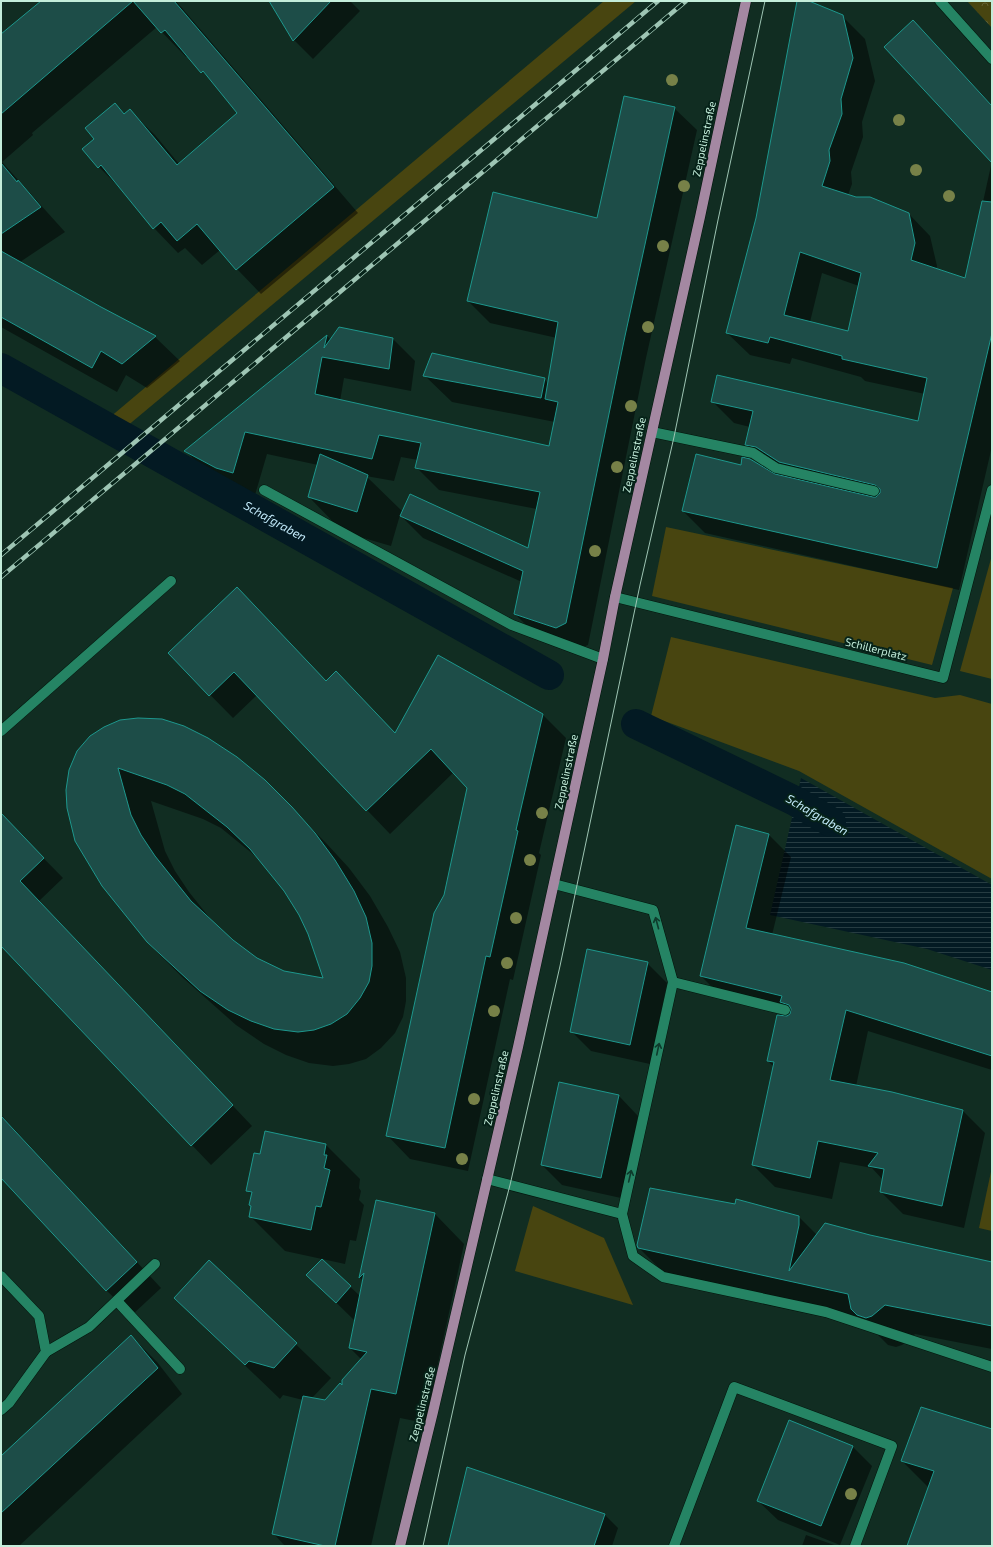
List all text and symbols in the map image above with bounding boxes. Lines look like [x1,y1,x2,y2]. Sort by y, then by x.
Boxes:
street label: Zeppelinstraße [689,100,718,178]
street label: Zeppelinstraße [619,416,648,494]
water label: Schafgraben [242,497,309,544]
street label: Schillerplatz [844,635,909,663]
street label: Zeppelinstraße [551,733,580,811]
water label: Schafgraben [784,791,851,838]
one-way arrow [653,917,660,930]
one-way arrow [655,1043,663,1056]
street label: Zeppelinstraße [481,1049,510,1127]
one-way arrow [627,1170,635,1183]
street label: Zeppelinstraße [406,1365,437,1443]

